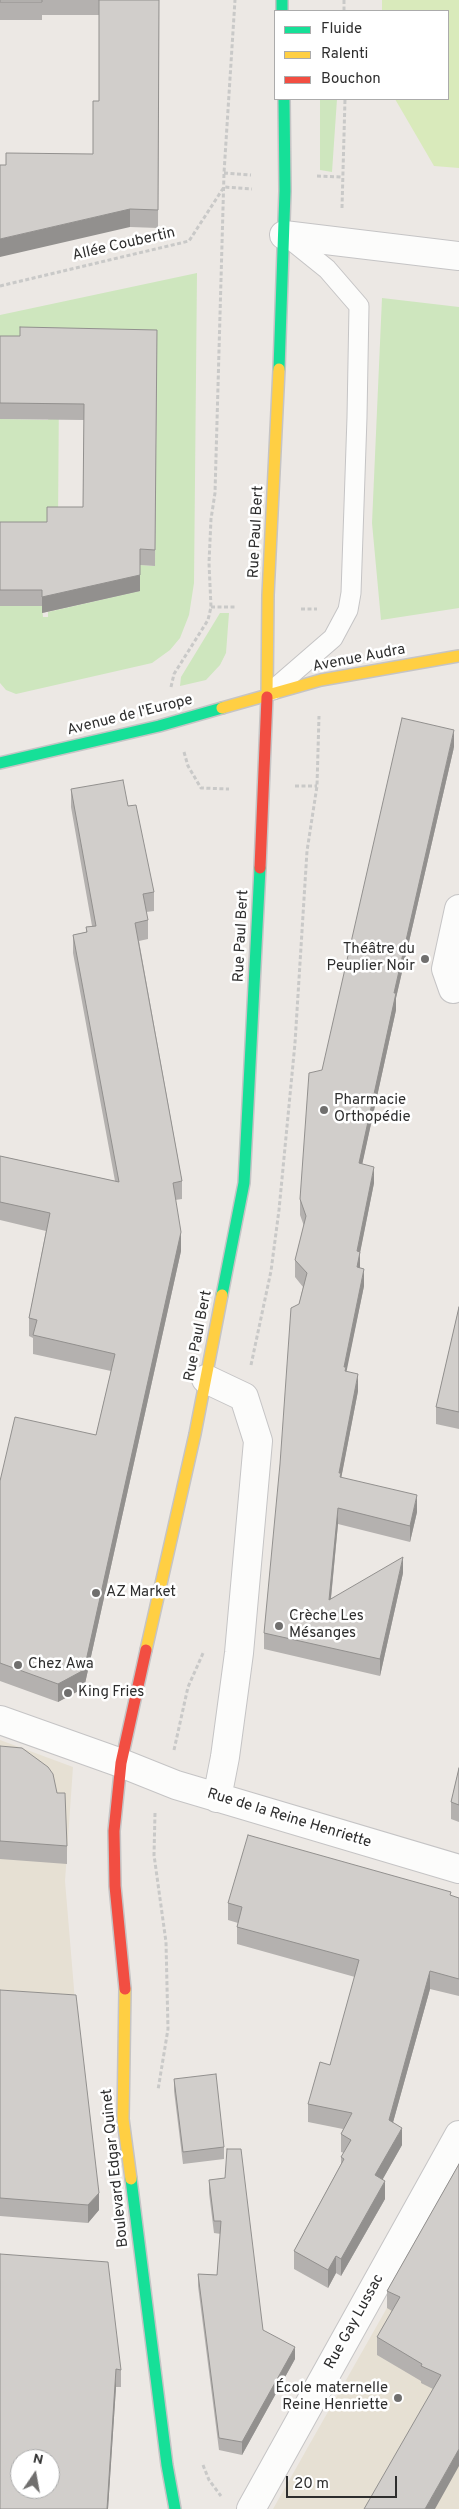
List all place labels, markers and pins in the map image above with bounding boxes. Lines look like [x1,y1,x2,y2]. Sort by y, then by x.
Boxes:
place label: Théâtre du Peuplier Noir [326,941,415,976]
marker: Théâtre du Peuplier Noir [419,953,431,965]
place label: Pharmacie Orthopédie [334,1092,410,1127]
marker: Pharmacie Orthopédie [318,1104,330,1116]
place label: AZ Market [106,1584,176,1602]
marker: AZ Market [90,1587,102,1599]
place label: Crèche Les Mésanges [289,1608,364,1643]
marker: Crèche Les Mésanges [273,1620,285,1632]
place label: Chez Awa [28,1656,94,1674]
marker: Chez Awa [12,1659,24,1671]
place label: King Fries [78,1684,144,1702]
marker: King Fries [62,1687,74,1699]
place label: École maternelle Reine Henriette [275,2380,388,2415]
marker: École maternelle Reine Henriette [392,2392,404,2404]

